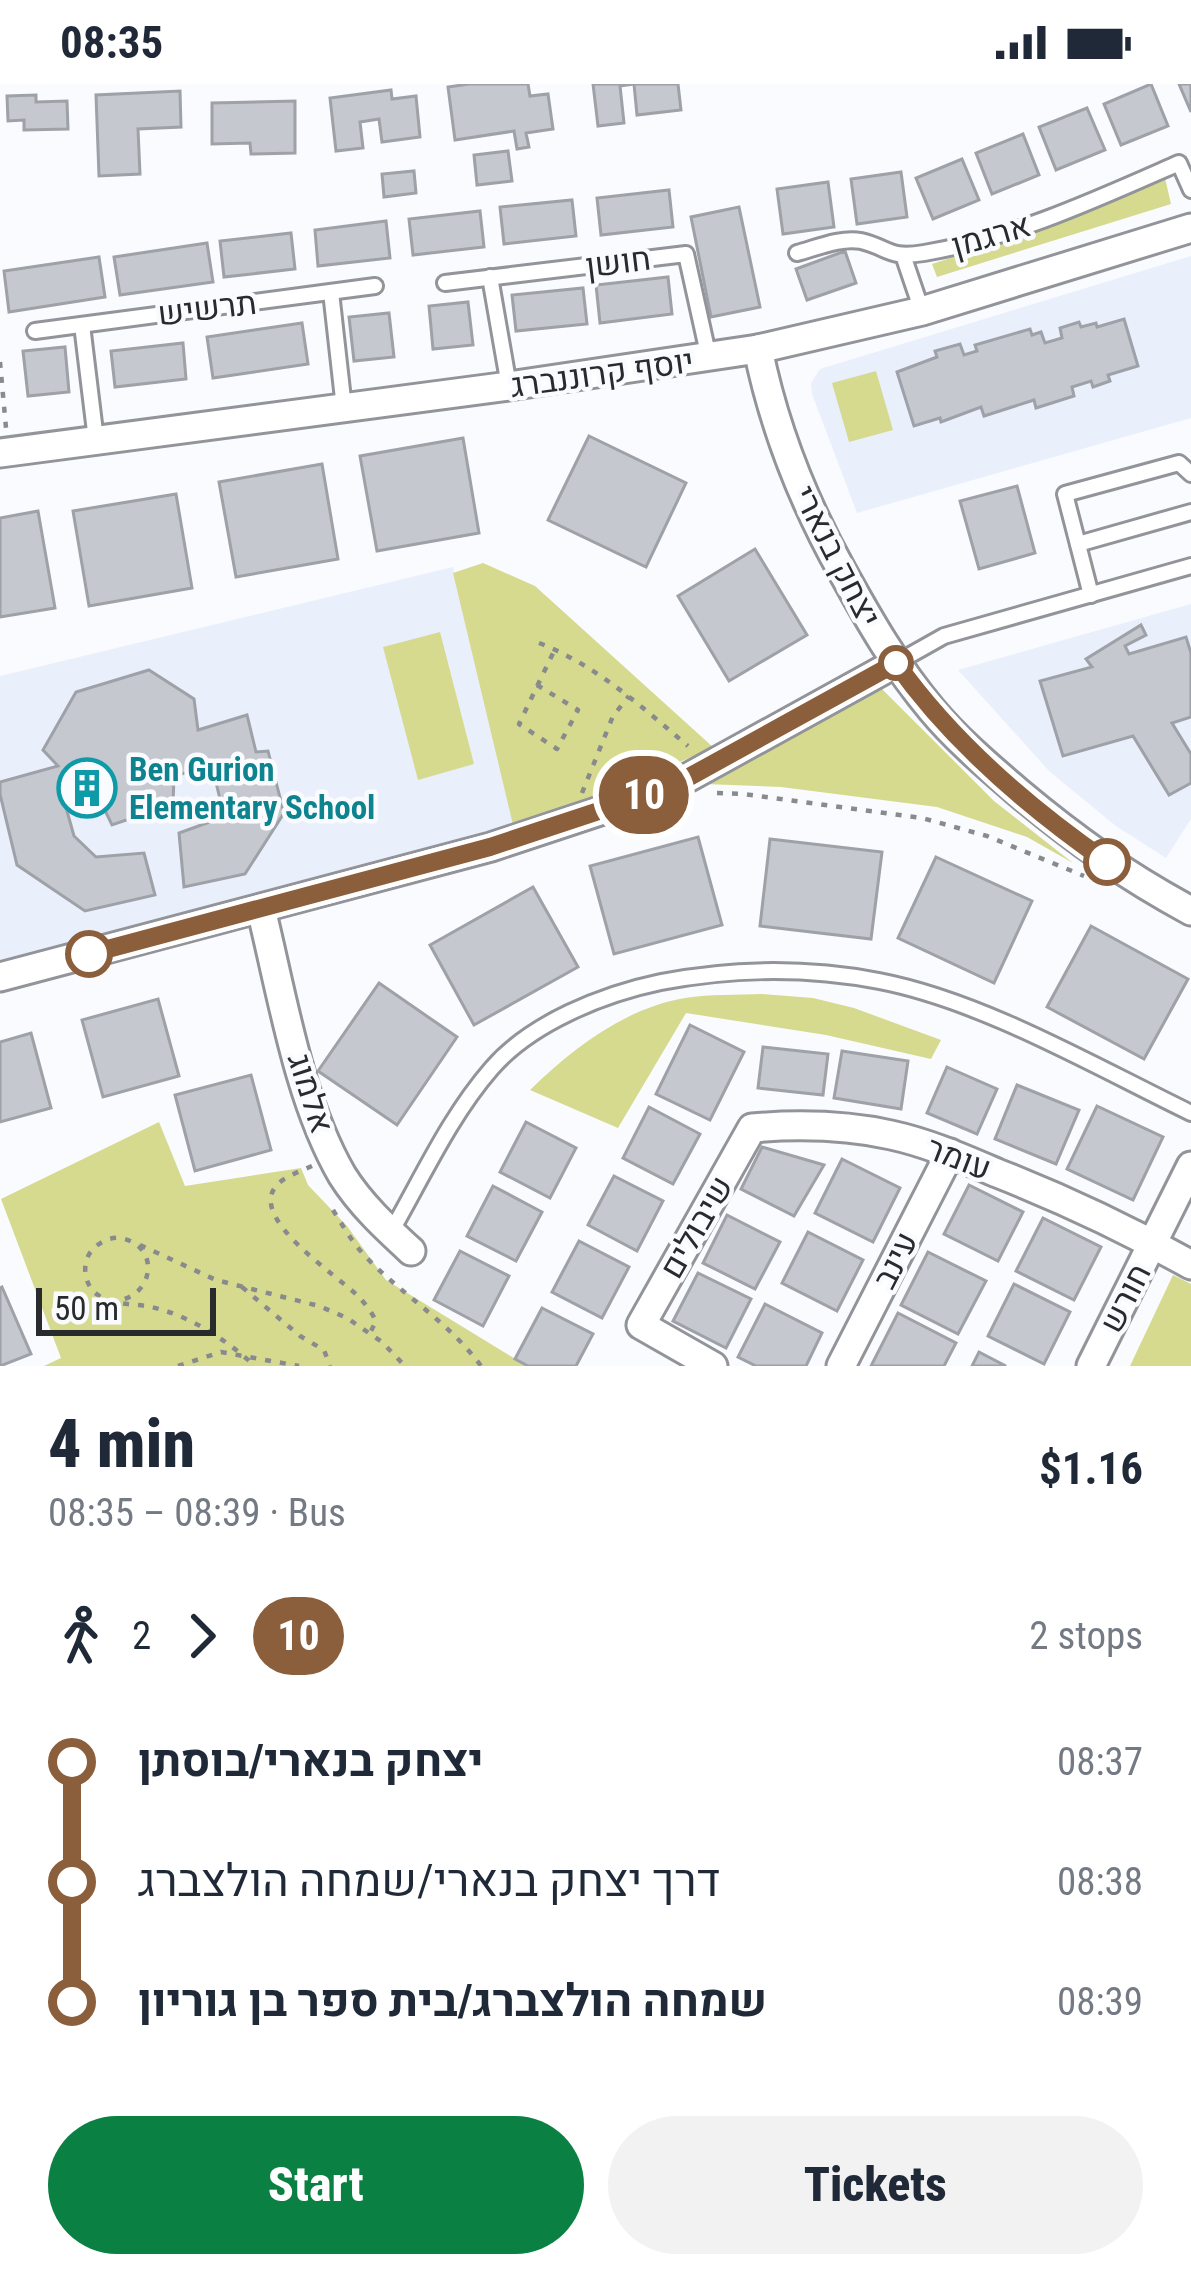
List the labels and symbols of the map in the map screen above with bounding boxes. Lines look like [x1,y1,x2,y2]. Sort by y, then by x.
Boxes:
street label: ארגמן [947,205,1035,265]
street label: חושן [583,239,653,285]
street label: תרשיש [155,283,259,333]
street label: יוסף קרוננברג [508,341,696,405]
street label: יצחק בנארי [785,479,889,633]
unlabelled marker [880,647,912,679]
place label: Ben Gurion Elementary School [129,750,375,827]
line badge: 10 [590,756,698,834]
building icon: Ben Gurion Elementary School [56,757,118,819]
unlabelled marker [1085,840,1129,884]
unlabelled marker [67,932,111,976]
street label: אלמוג [280,1048,342,1138]
street label: עומר [921,1128,997,1188]
street label: שיבולים [651,1169,741,1285]
street label: עינב [864,1225,926,1295]
street label: חורש [1091,1257,1159,1339]
scale bar [36,1282,216,1335]

